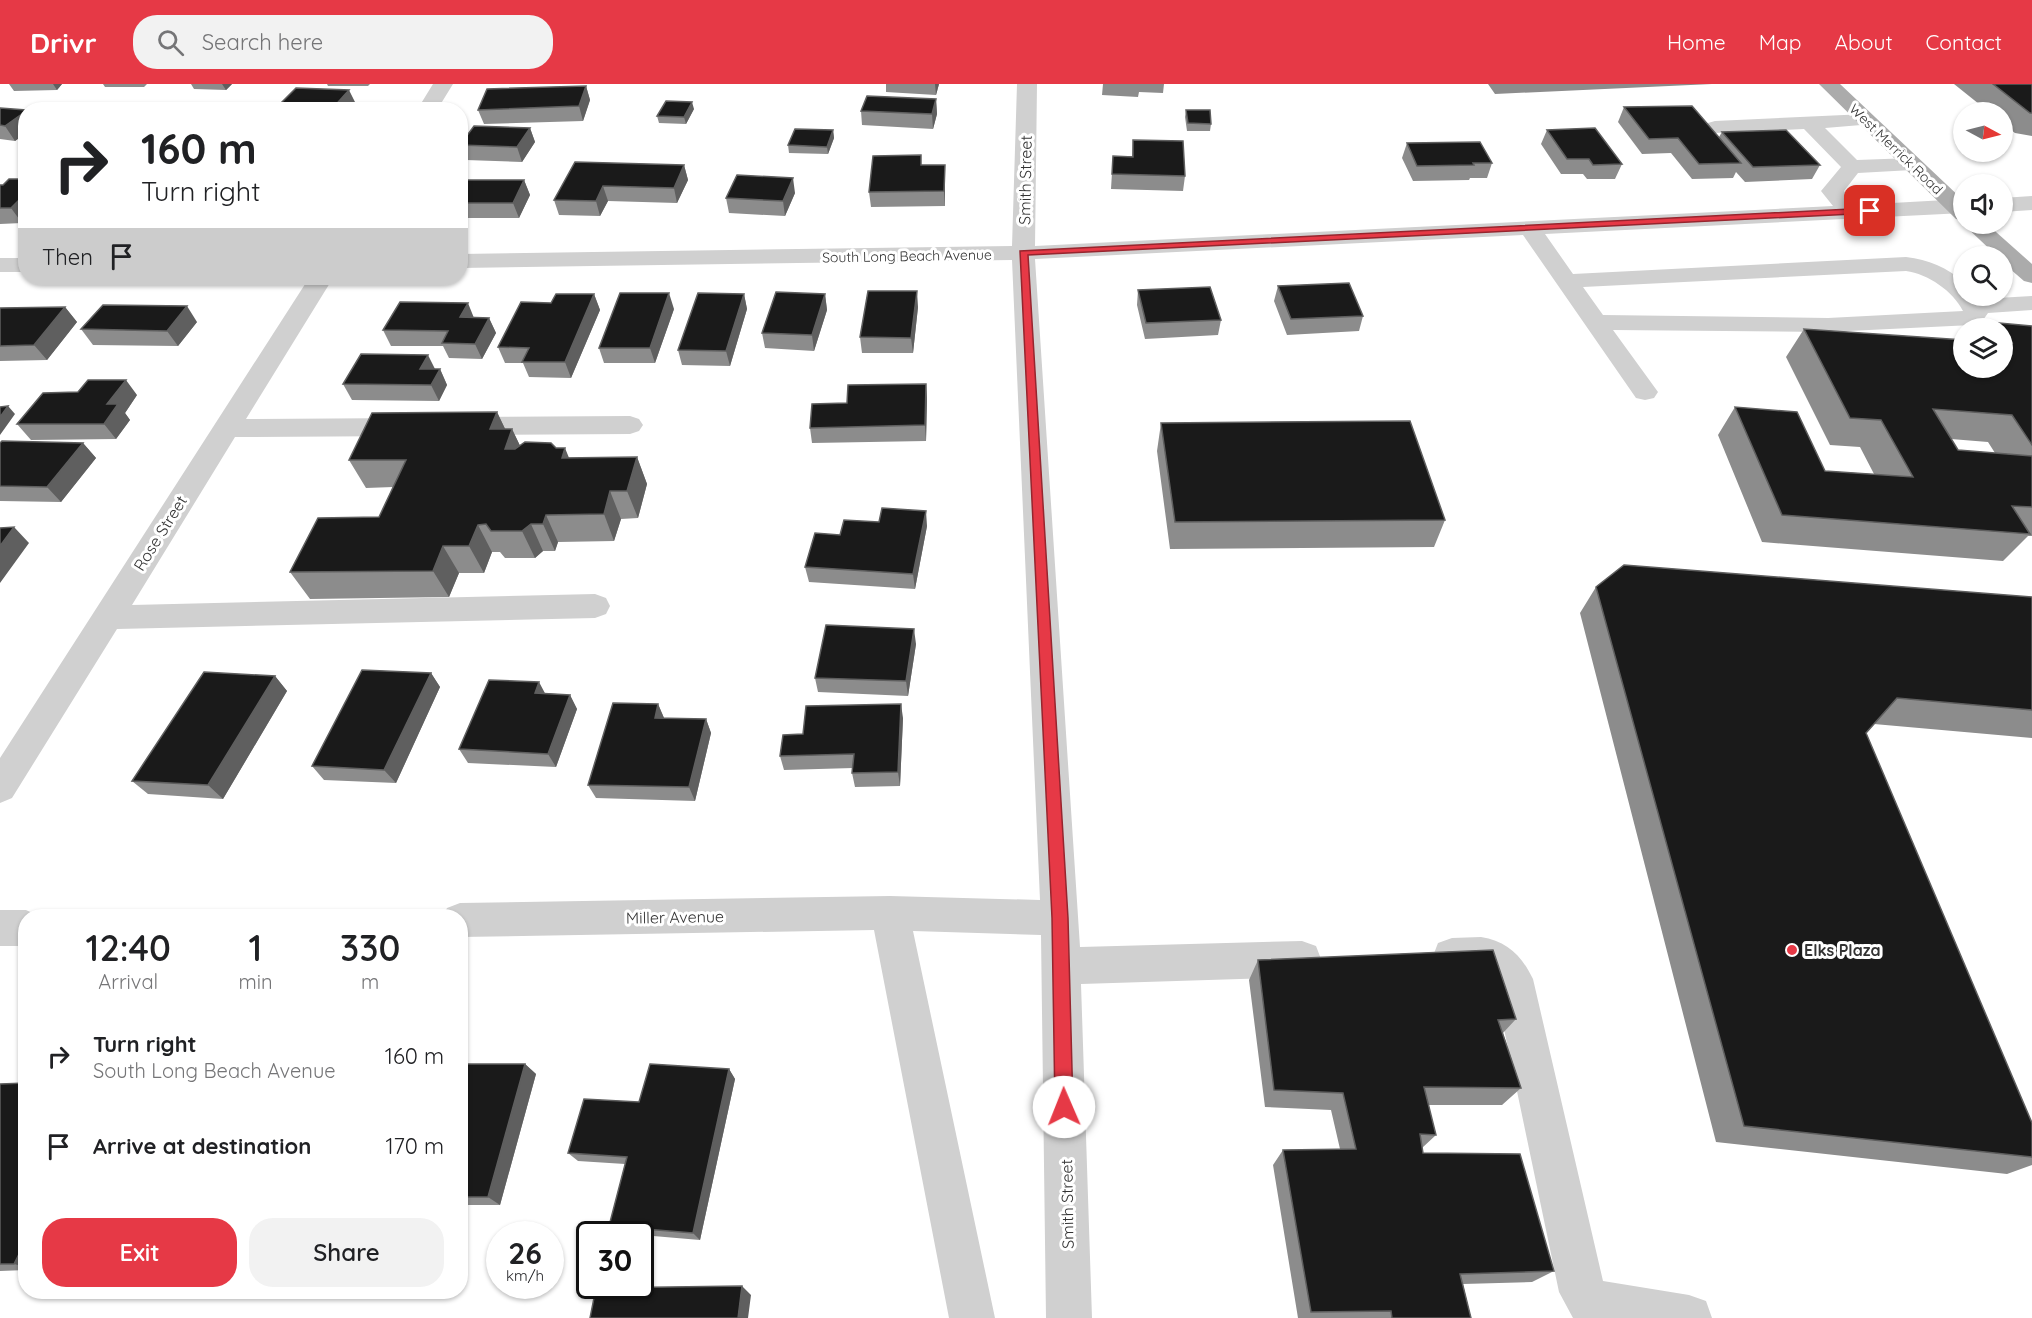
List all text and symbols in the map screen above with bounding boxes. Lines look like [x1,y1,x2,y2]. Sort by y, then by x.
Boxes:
search box [133,15,553,69]
text: Drivr [30,25,97,60]
icon: search [154,26,187,59]
text: Search here [202,28,323,56]
text: Home [1667,29,1726,55]
text: Map [1759,29,1802,55]
text: About [1835,29,1893,55]
text: Contact [1926,29,2002,55]
street label: West Merrick Road [1846,100,1946,198]
north arrow [1953,102,2013,162]
map controls [1953,102,2013,378]
text: 160 m [141,122,257,175]
icon: right [42,126,120,204]
street label: Smith Street [1014,135,1036,225]
text: Turn right [141,174,260,208]
button: sound [1953,174,2013,234]
pin [1844,185,1895,236]
icon: arrive [1853,194,1886,227]
icon: arrive [105,240,138,273]
text: Then [42,243,93,271]
street label: South Long Beach Avenue [822,246,992,266]
button: search [1953,246,2013,306]
button: layers [1953,318,2013,378]
street label: Rose Street [129,492,191,574]
street label: Miller Avenue [626,906,724,928]
text: 12:40 [86,925,171,970]
text: 1 [249,925,262,970]
text: 330 [340,925,400,970]
place label: Elks Plaza [1804,940,1881,960]
marker: Elks Plaza [1785,943,1799,957]
text: Arrival [98,969,158,994]
text: min [238,969,273,994]
text: m [361,969,379,994]
text: Turn right [93,1030,197,1058]
icon: right [42,1040,75,1073]
text: 160 m [385,1042,444,1070]
text: South Long Beach Avenue [93,1058,336,1083]
position arrow [1032,1075,1096,1139]
icon: arrive [42,1130,75,1163]
text: Arrive at destination [93,1132,311,1160]
text: 170 m [385,1132,444,1160]
street label: Smith Street [1056,1159,1078,1249]
button: Exit [42,1218,237,1287]
button: Share [249,1218,444,1287]
speed limit sign: 30 [576,1221,654,1299]
text: 26 [508,1234,542,1272]
text: km/h [506,1266,544,1285]

